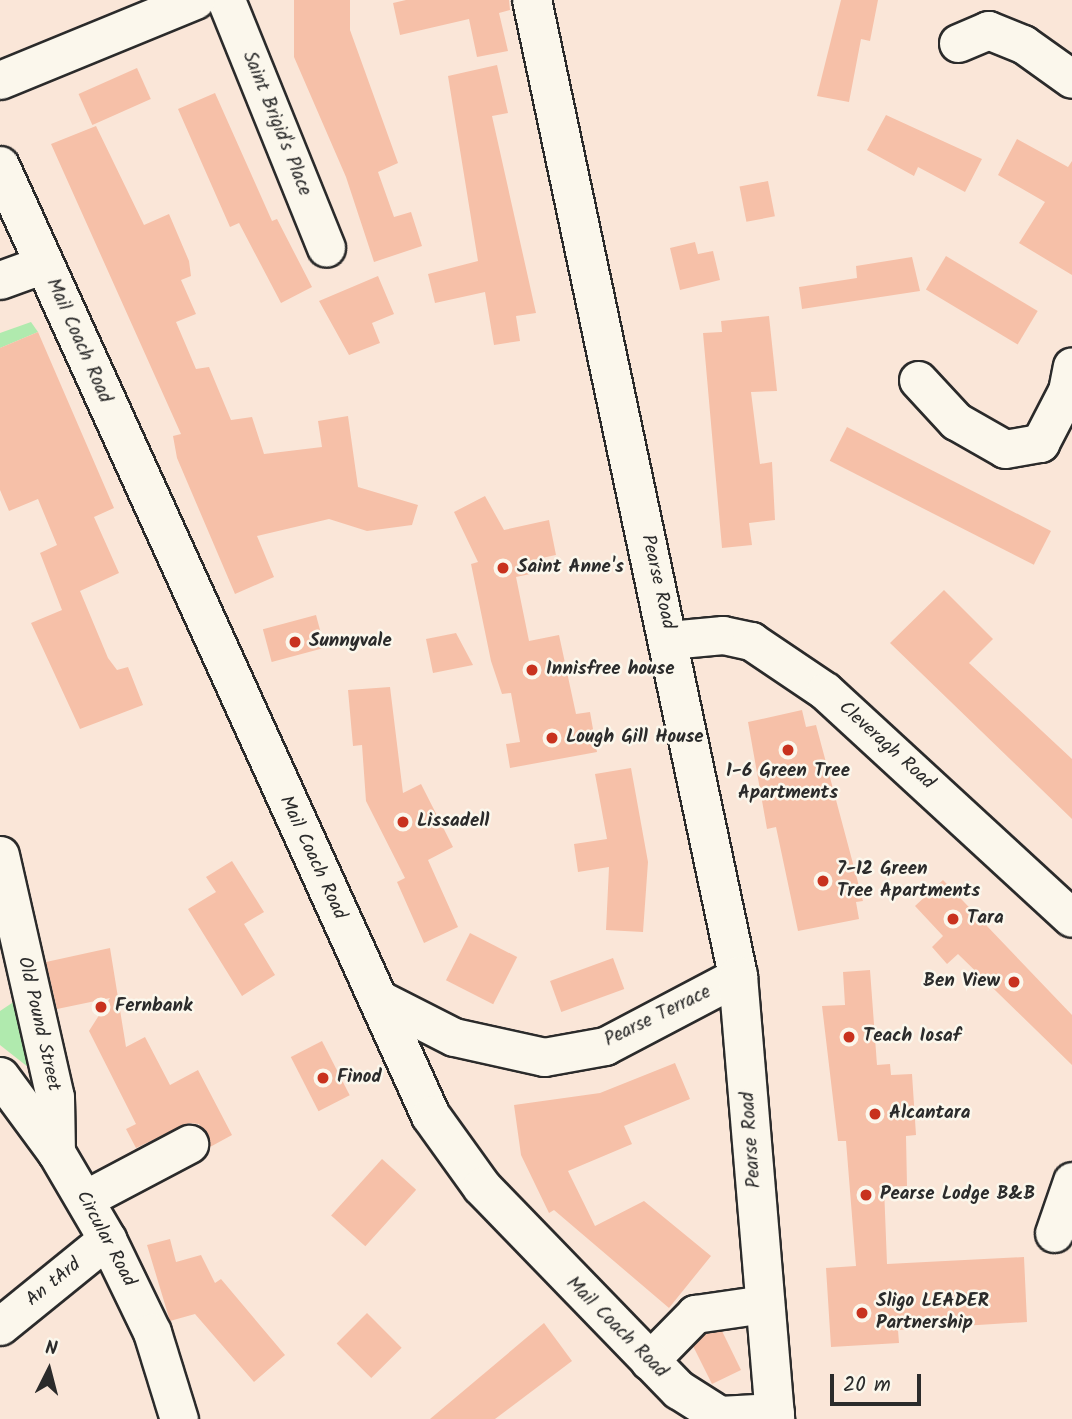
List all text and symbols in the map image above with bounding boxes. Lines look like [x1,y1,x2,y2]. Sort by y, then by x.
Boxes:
street label: Saint Brigid's Place [237,48,315,200]
street label: Mail Coach Road [40,275,116,407]
street label: Pearse Road [635,532,679,632]
place label: Saint Anne's [517,557,624,579]
marker: Saint Anne's [495,560,511,576]
place label: Sunnyvale [309,631,392,653]
marker: Sunnyvale [287,634,303,650]
place label: Innisfree house [546,659,674,681]
marker: Innisfree house [524,662,540,678]
street label: Cleveragh Road [833,697,939,795]
place label: Lough Gill House [566,727,704,749]
marker: Lough Gill House [544,730,560,746]
marker: 1-6 Green Tree Apartments [780,742,796,758]
place label: 1-6 Green Tree Apartments [726,761,850,805]
street label: Mail Coach Road [273,792,351,924]
place label: Lissadell [417,811,489,833]
marker: Lissadell [395,814,411,830]
place label: 7-12 Green Tree Apartments [837,859,980,903]
marker: 7-12 Green Tree Apartments [815,873,831,889]
place label: Tara [967,908,1004,930]
marker: Tara [945,911,961,927]
street label: Old Pound Street [11,955,65,1093]
place label: Ben View [923,971,1000,993]
marker: Ben View [1006,974,1022,990]
street label: Pearse Terrace [601,981,715,1053]
place label: Fernbank [115,996,192,1018]
marker: Fernbank [93,999,109,1015]
place label: Teach Iosaf [863,1026,961,1048]
marker: Teach Iosaf [841,1029,857,1045]
place label: Finod [337,1067,382,1089]
marker: Finod [315,1070,331,1086]
street label: Pearse Road [737,1091,767,1189]
place label: Alcantara [889,1103,970,1125]
marker: Alcantara [867,1106,883,1122]
place label: Pearse Lodge B&B [880,1184,1035,1206]
street label: Circular Road [70,1187,140,1291]
marker: Pearse Lodge B&B [858,1187,874,1203]
street label: An tArd [22,1254,86,1312]
street label: Mail Coach Road [561,1273,671,1383]
place label: Sligo LEADER Partnership [876,1291,989,1335]
marker: Sligo LEADER Partnership [854,1305,870,1321]
text: N [44,1334,59,1365]
north arrow [14,1335,84,1405]
scale bar [834,1360,925,1404]
text: 20 m [843,1369,891,1402]

